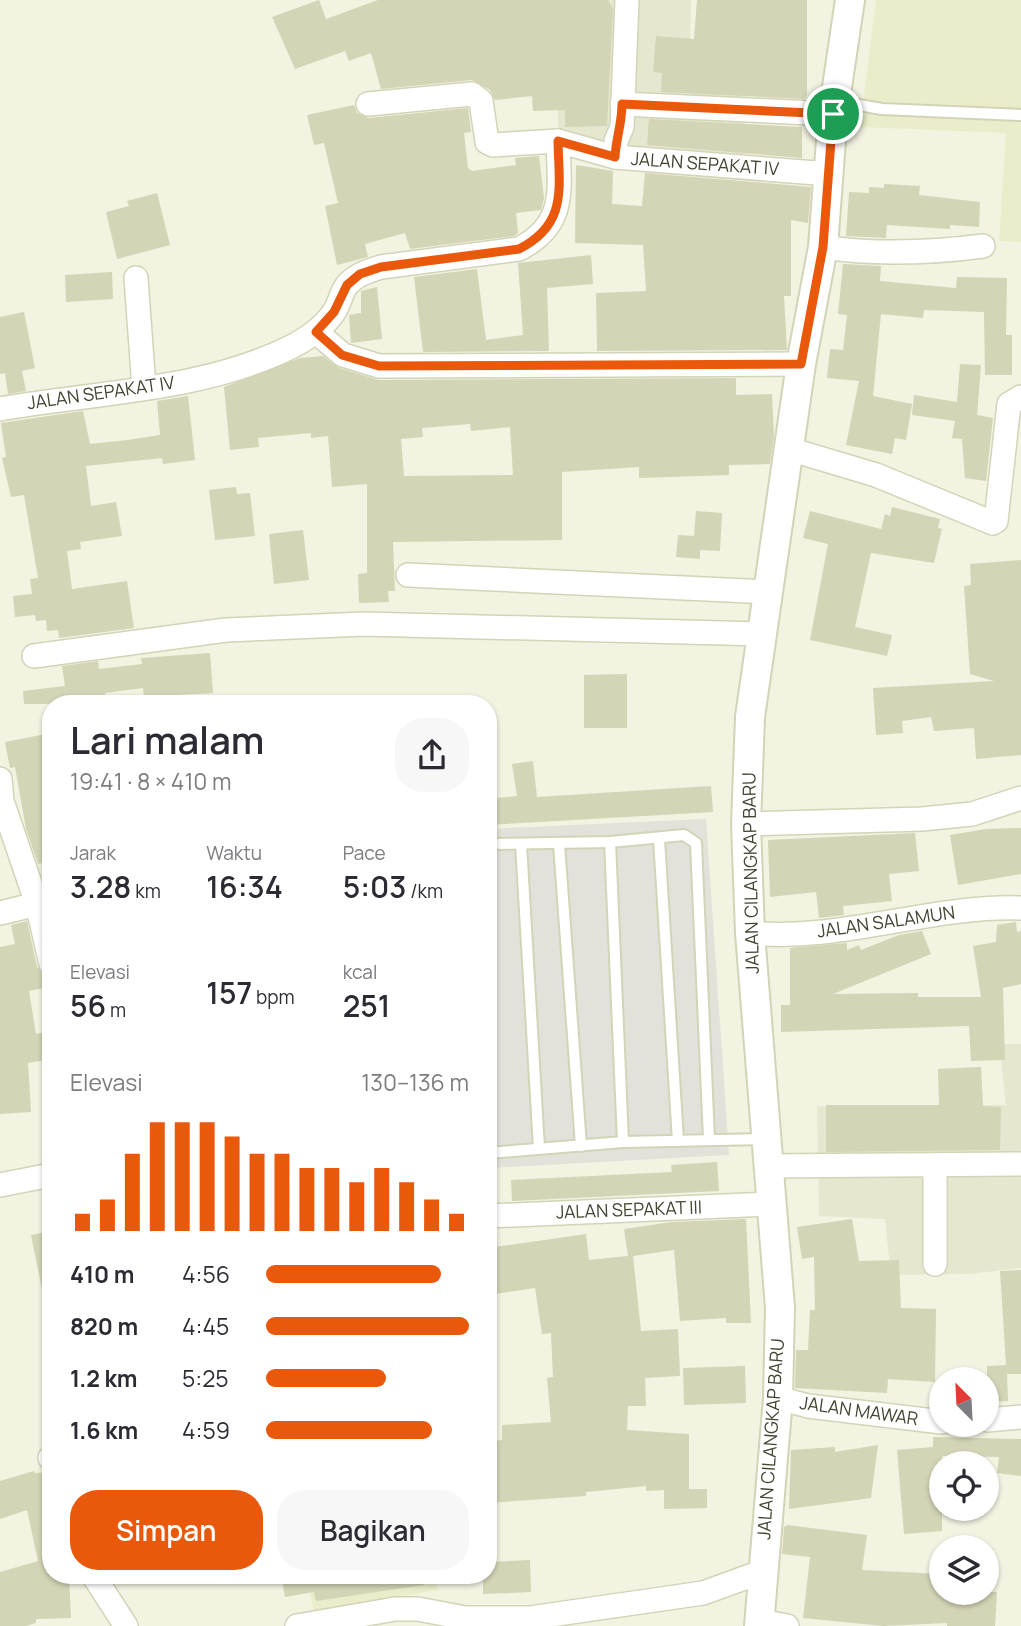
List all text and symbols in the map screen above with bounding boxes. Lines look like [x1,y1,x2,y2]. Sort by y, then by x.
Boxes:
pin [803,84,863,144]
icon: arrive [814,95,852,133]
street label: JALAN SEPAKAT IV [630,146,780,180]
street label: JALAN SEPAKAT IV [26,370,176,414]
text: Lari malam [70,713,264,765]
button: share [395,718,469,792]
text: 19:41 · 8 × 410 m [70,765,231,797]
street label: JALAN CILANGKAP BARU [736,772,764,974]
text: Jarak [70,840,116,866]
text: Waktu [206,840,262,866]
text: Pace [343,840,386,866]
text: 3.28 [70,866,131,907]
text: 16:34 [206,866,283,907]
text: 5:03 [343,866,406,907]
text: km [131,878,161,904]
text: /km [406,878,443,904]
street label: JALAN SALAMUN [815,899,956,943]
text: Elevasi [70,959,130,985]
text: kcal [343,959,377,985]
text: 157 [206,972,252,1013]
text: bpm [252,984,295,1010]
text: 56 [70,985,106,1026]
text: 251 [343,985,390,1026]
text: m [106,997,126,1023]
text: Elevasi [70,1066,143,1098]
text: 130–136 m [361,1066,469,1098]
street label: JALAN SEPAKAT III [556,1194,702,1224]
text: 410 m [70,1258,134,1290]
text: 4:56 [182,1258,230,1290]
text: 820 m [70,1310,138,1342]
text: 4:45 [182,1310,229,1342]
street label: JALAN CILANGKAP BARU [751,1338,789,1540]
text: 1.2 km [70,1362,137,1394]
text: 5:25 [182,1362,229,1394]
north arrow [929,1367,999,1437]
map controls [929,1367,999,1605]
street label: JALAN MAWAR [798,1390,920,1430]
text: 1.6 km [70,1414,138,1446]
text: 4:59 [182,1414,230,1446]
button: locate [929,1451,999,1521]
button: Simpan [70,1490,263,1570]
button: Bagikan [277,1490,469,1570]
button: layers [929,1535,999,1605]

